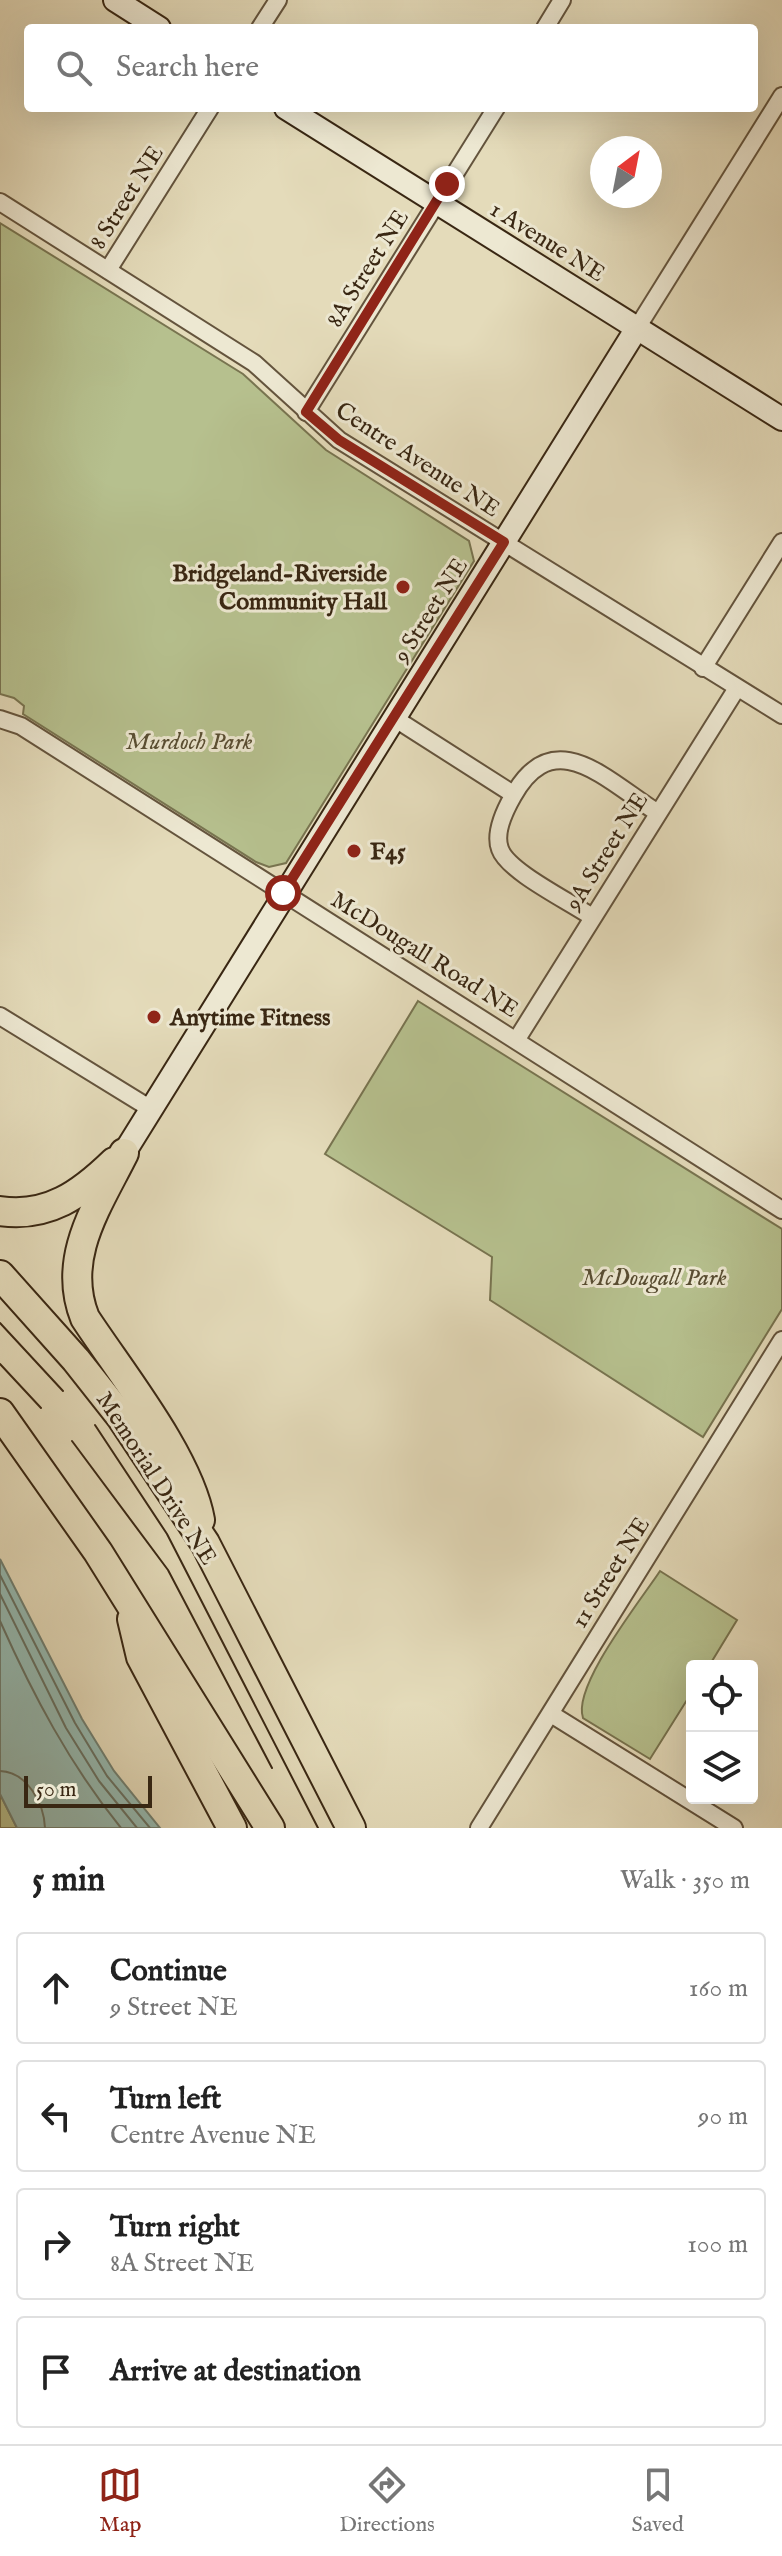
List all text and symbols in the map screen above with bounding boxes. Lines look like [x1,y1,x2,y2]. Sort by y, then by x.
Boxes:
search box [24,24,758,112]
icon: search [52,46,96,90]
text: Search here [116,49,259,87]
north arrow [590,136,662,208]
street label: 8 Street NE [83,140,171,256]
route end [429,166,465,202]
street label: 1 Avenue NE [484,195,611,290]
street label: 8A Street NE [320,204,417,333]
street label: Centre Avenue NE [329,395,505,525]
street label: 9 Street NE [386,553,476,670]
place label: Bridgeland-Riverside Community Hall [172,559,387,618]
marker: Bridgeland-Riverside Community Hall [394,578,412,596]
park label: Murdoch Park [126,727,253,758]
street label: 9A Street NE [558,787,656,918]
place label: F45 [370,837,406,868]
marker: F45 [345,842,363,860]
route start [265,875,301,911]
street label: McDougall Road NE [324,885,524,1026]
place label: Anytime Fitness [169,1003,331,1034]
marker: Anytime Fitness [145,1008,163,1026]
park label: McDougall Park [581,1263,727,1294]
street label: Memorial Drive NE [88,1386,223,1571]
street label: 11 Street NE [565,1511,658,1634]
map controls [686,1660,758,1804]
button: locate [686,1660,758,1732]
button: layers [686,1732,758,1804]
scale bar [24,1772,152,1808]
text: 50 m [36,1776,77,1804]
text: 5 min [32,1859,105,1902]
text: Walk · 350 m [620,1864,750,1897]
text: Continue [110,1953,227,1991]
icon: ahead [34,1966,78,2010]
text: 160 m [689,1972,748,2005]
text: 9 Street NE [110,1991,238,2024]
text: Turn left [110,2081,221,2119]
icon: left [34,2094,78,2138]
text: 90 m [698,2100,748,2133]
text: Centre Avenue NE [110,2119,316,2152]
text: Turn right [110,2209,240,2247]
icon: right [34,2222,78,2266]
text: 100 m [687,2228,748,2261]
text: 8A Street NE [110,2247,254,2280]
icon: arrive [34,2350,78,2394]
text: Arrive at destination [110,2353,361,2391]
tab: Map [98,2463,142,2539]
tab: Directions [339,2463,435,2539]
tab: Saved [632,2463,684,2539]

